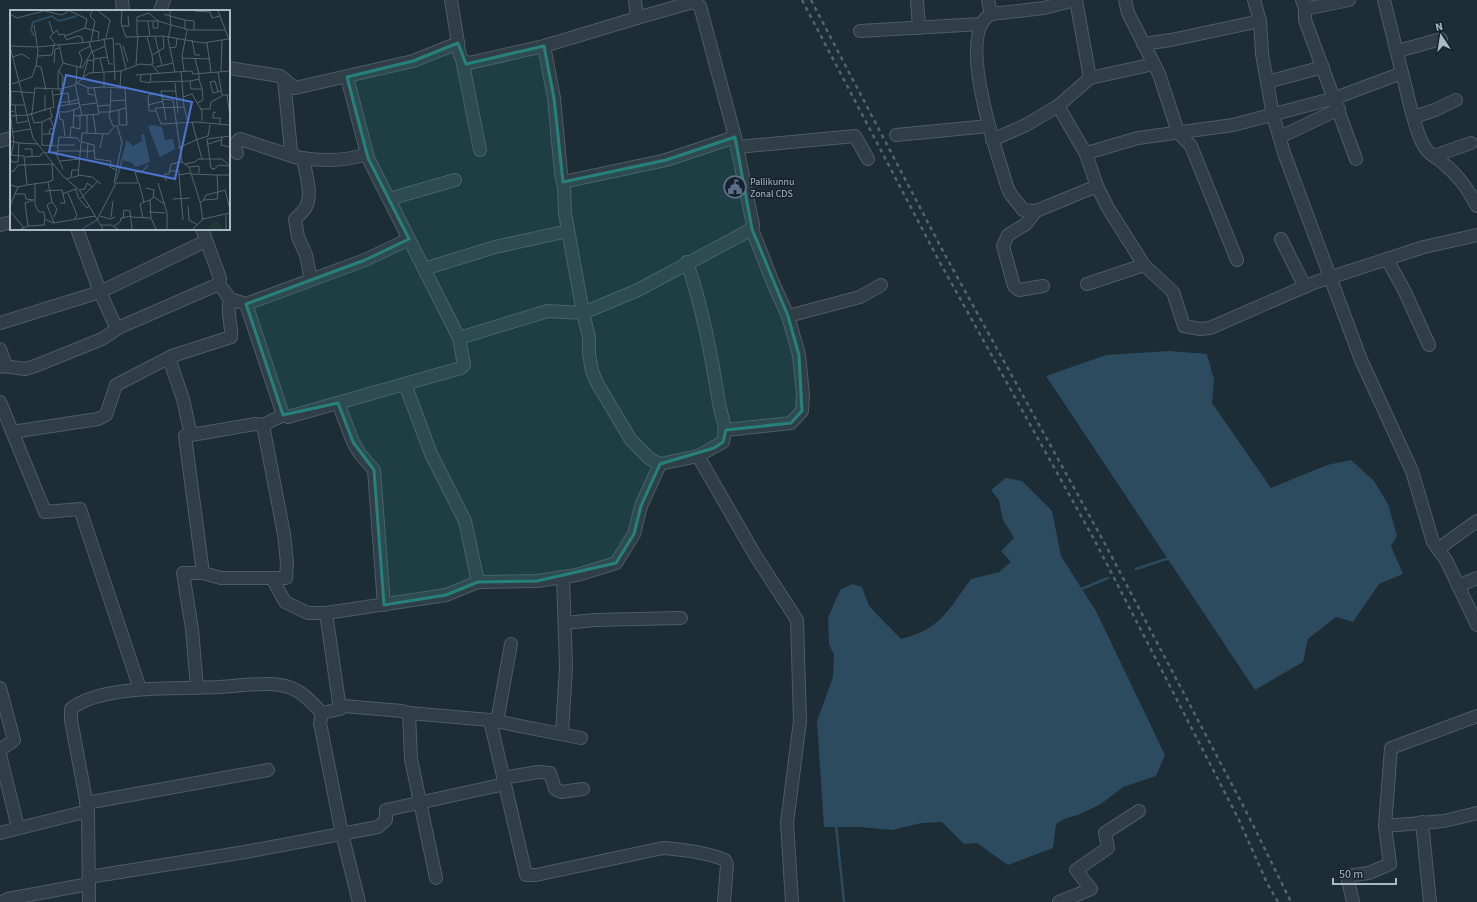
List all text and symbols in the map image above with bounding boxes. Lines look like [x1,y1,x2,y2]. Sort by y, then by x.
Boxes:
inset map [10,10,230,230]
north arrow [1421,16,1461,56]
text: N [1434,19,1444,35]
public building icon: Pallikunnu Zonal CDS [722,174,748,200]
place label: Pallikunnu Zonal CDS [750,175,794,201]
scale bar [1333,860,1396,886]
text: 50 m [1339,866,1363,883]

